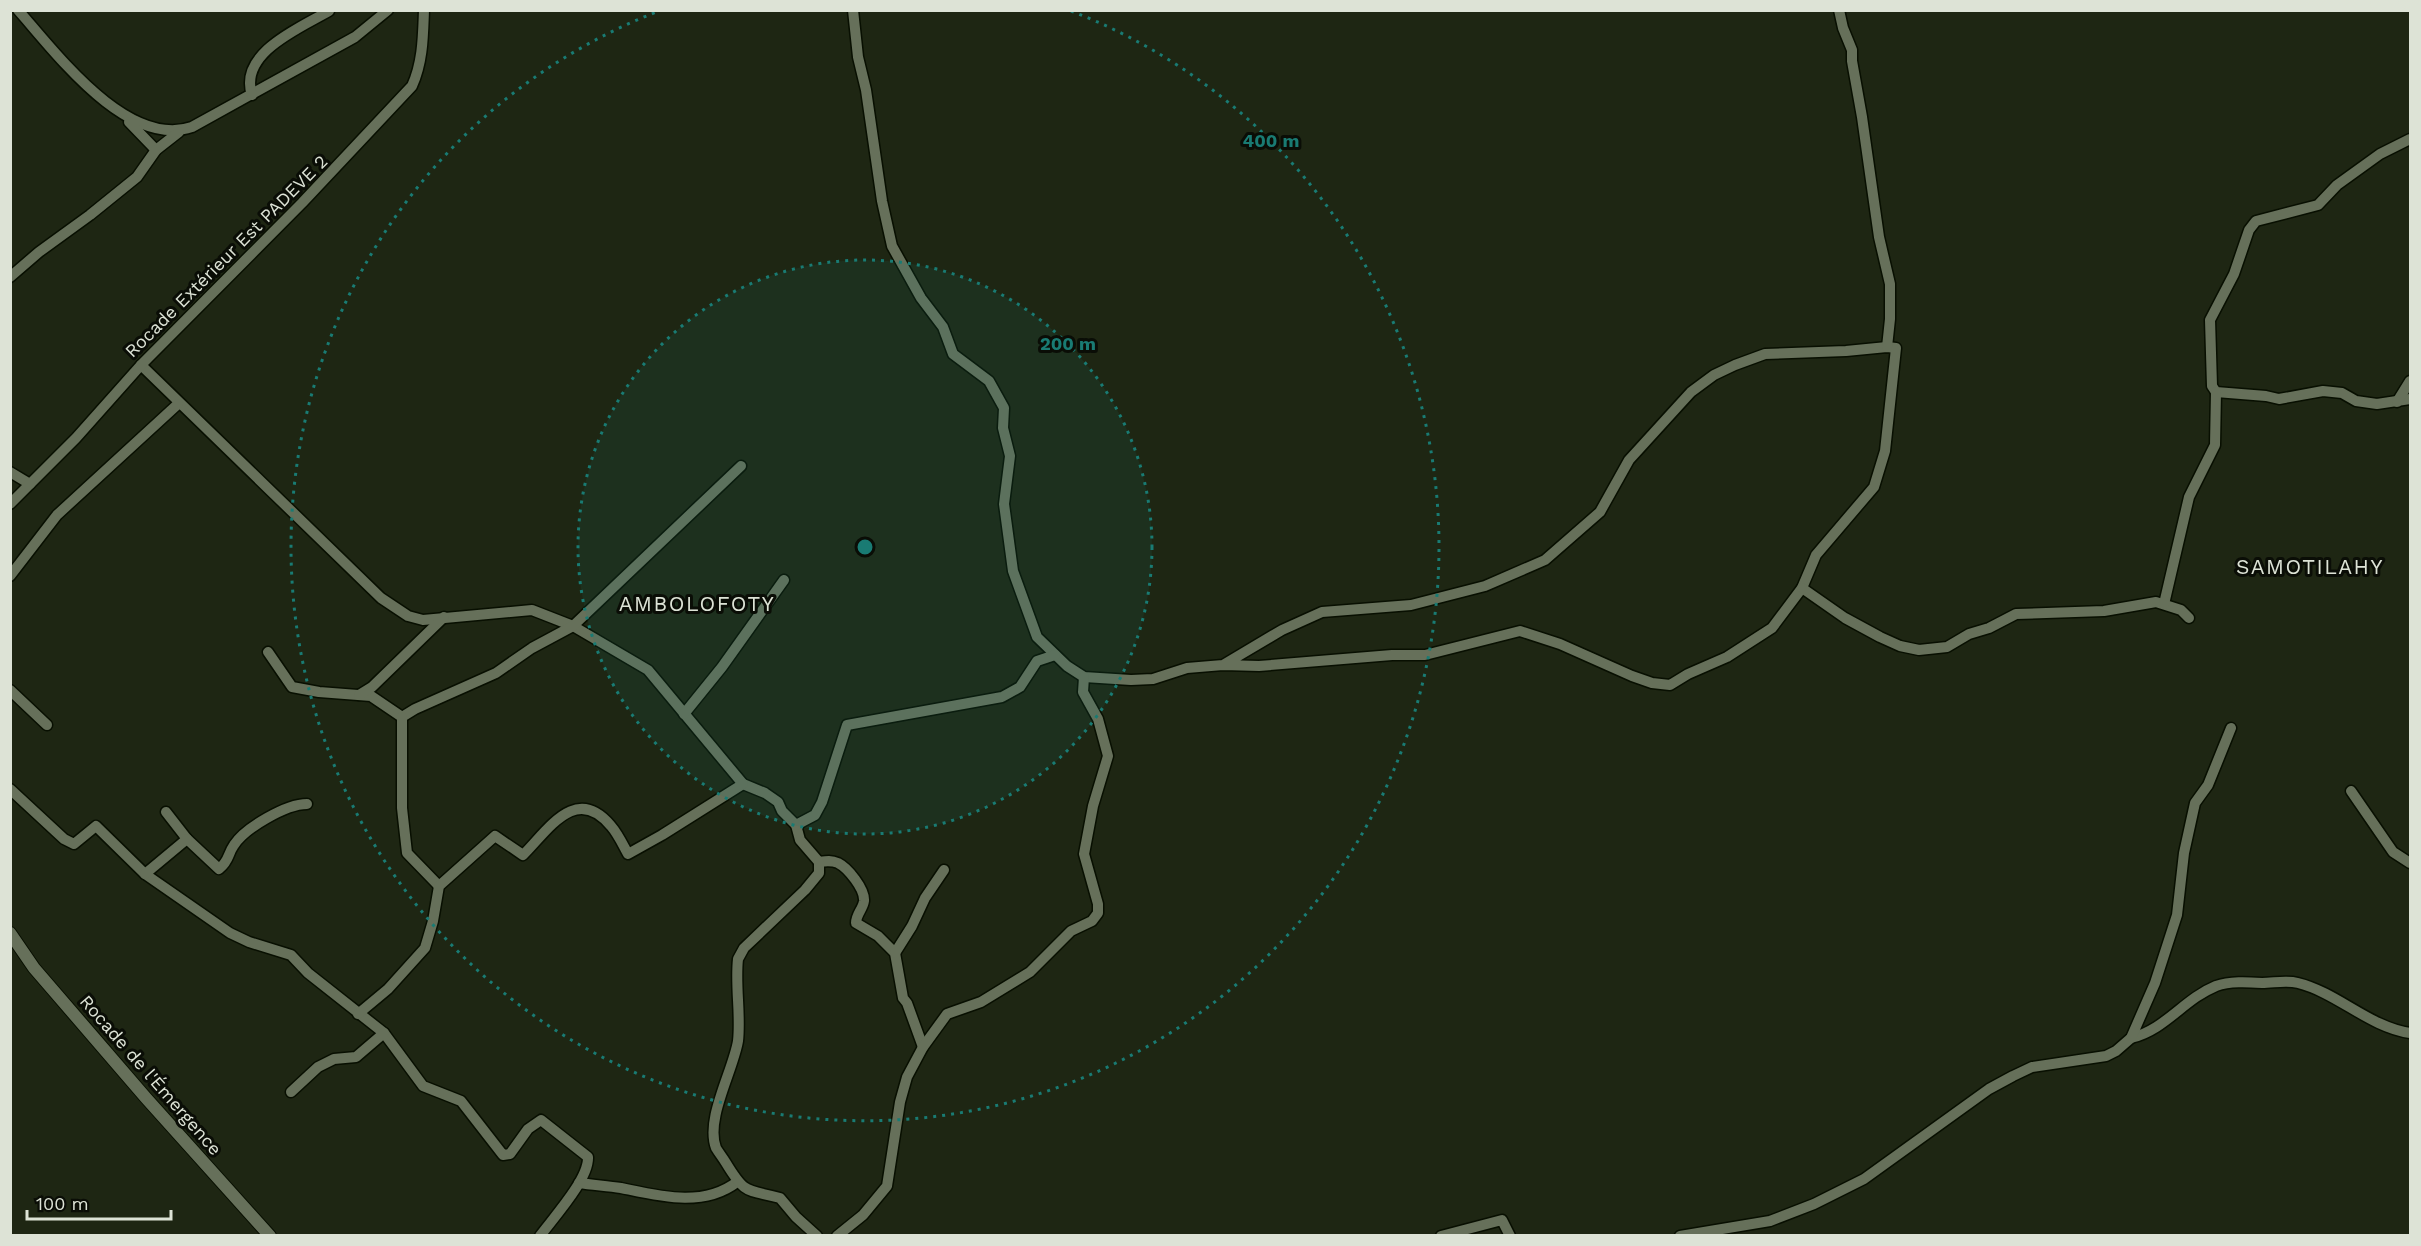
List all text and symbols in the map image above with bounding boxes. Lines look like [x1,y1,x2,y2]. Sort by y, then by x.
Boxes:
text: 400 m [1243,130,1299,151]
street label: Rocade Extérieur Est PADEVE 2 [121,151,331,361]
text: 200 m [1040,333,1096,354]
centre of rings [855,537,875,557]
district label: SAMOTILAHY [2236,554,2384,579]
district label: AMBOLOFOTY [619,591,775,616]
street label: Rocade de l'Émergence [76,991,226,1159]
scale bar [27,1183,171,1221]
text: 100 m [36,1193,89,1214]

